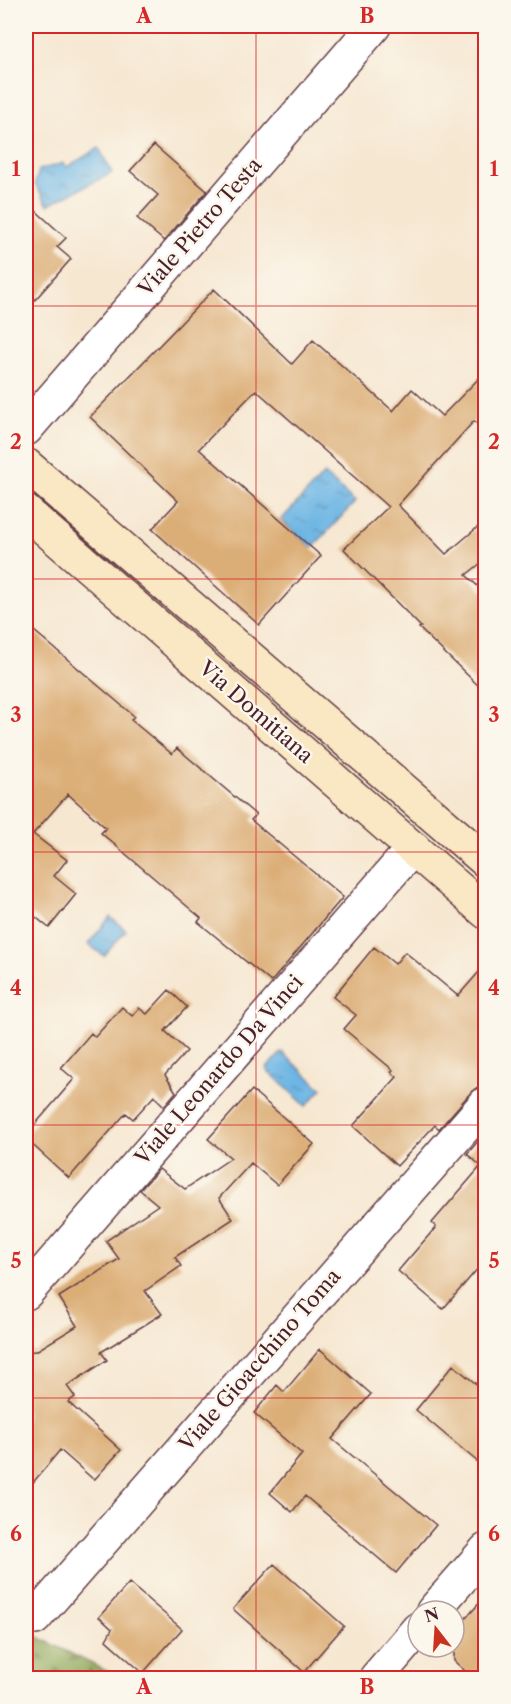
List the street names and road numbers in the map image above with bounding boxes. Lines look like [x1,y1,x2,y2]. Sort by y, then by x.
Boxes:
street label: Viale Pietro Testa [132,152,267,302]
street label: Via Domitiana [193,655,319,769]
street label: Viale Leonardo Da Vinci [129,970,308,1170]
street label: Viale Gioacchino Toma [173,1263,346,1457]

